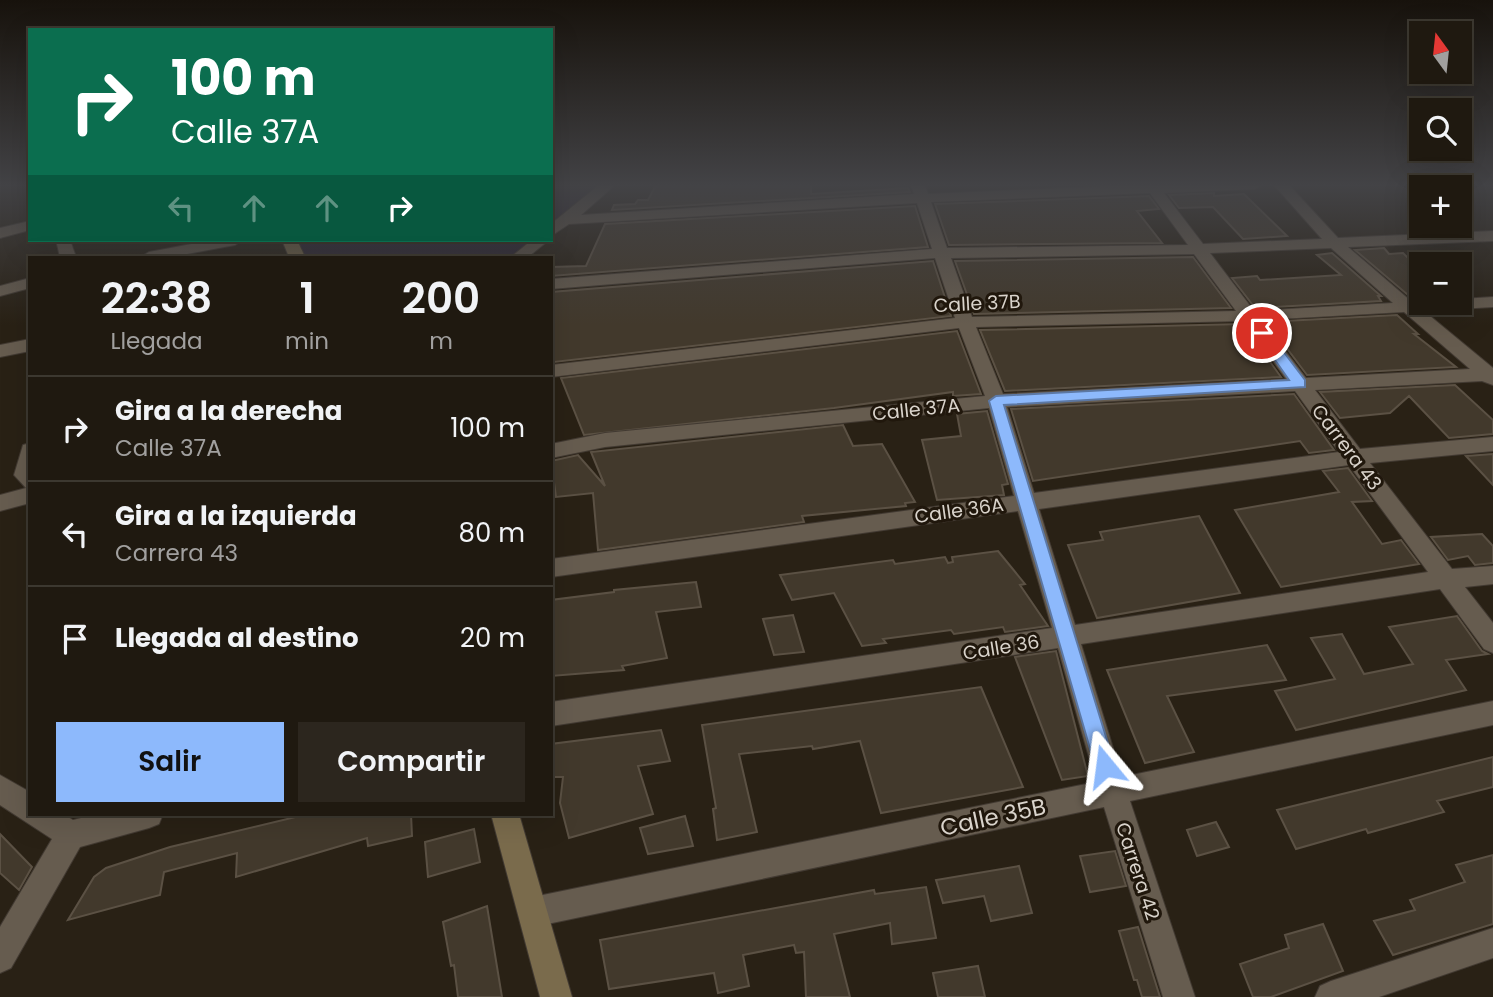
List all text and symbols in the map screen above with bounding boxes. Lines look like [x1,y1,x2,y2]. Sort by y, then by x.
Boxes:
north arrow [1409,21,1472,84]
map controls [1409,21,1472,315]
text: 100 m [171,44,316,112]
icon: right [56,56,147,147]
button: search [1409,98,1472,161]
text: Calle 37A [171,109,319,154]
button: + [1409,175,1472,238]
icon: left [162,189,200,227]
icon: ahead [235,189,273,227]
icon: ahead [308,189,346,227]
icon: right [381,189,419,227]
button: − [1409,252,1472,315]
text: 22:38 [101,269,212,328]
text: 1 [299,269,315,328]
text: 200 [402,269,480,328]
street label: Calle 37B [933,288,1021,319]
pin [1232,303,1292,363]
icon: arrive [1243,314,1281,352]
text: Llegada [110,325,203,357]
text: min [285,325,329,357]
text: m [429,325,453,357]
street label: Calle 37A [871,391,961,428]
text: Gira a la derecha [115,393,343,429]
street label: Carrera 43 [1305,399,1388,496]
icon: right [56,410,94,448]
text: 100 m [450,410,525,446]
text: Calle 37A [115,432,222,464]
street label: Calle 36A [913,491,1006,530]
text: Gira a la izquierda [115,498,357,534]
icon: left [56,515,94,553]
text: 80 m [459,515,525,551]
text: Carrera 43 [115,537,238,569]
icon: arrive [56,620,94,658]
text: Llegada al destino [115,620,359,656]
text: 20 m [460,620,525,656]
street label: Calle 36 [961,628,1041,667]
button: Salir [56,722,284,802]
button: Compartir [298,722,525,802]
position arrow [1068,729,1142,803]
street label: Calle 35B [937,790,1049,844]
street label: Carrera 42 [1109,819,1166,924]

